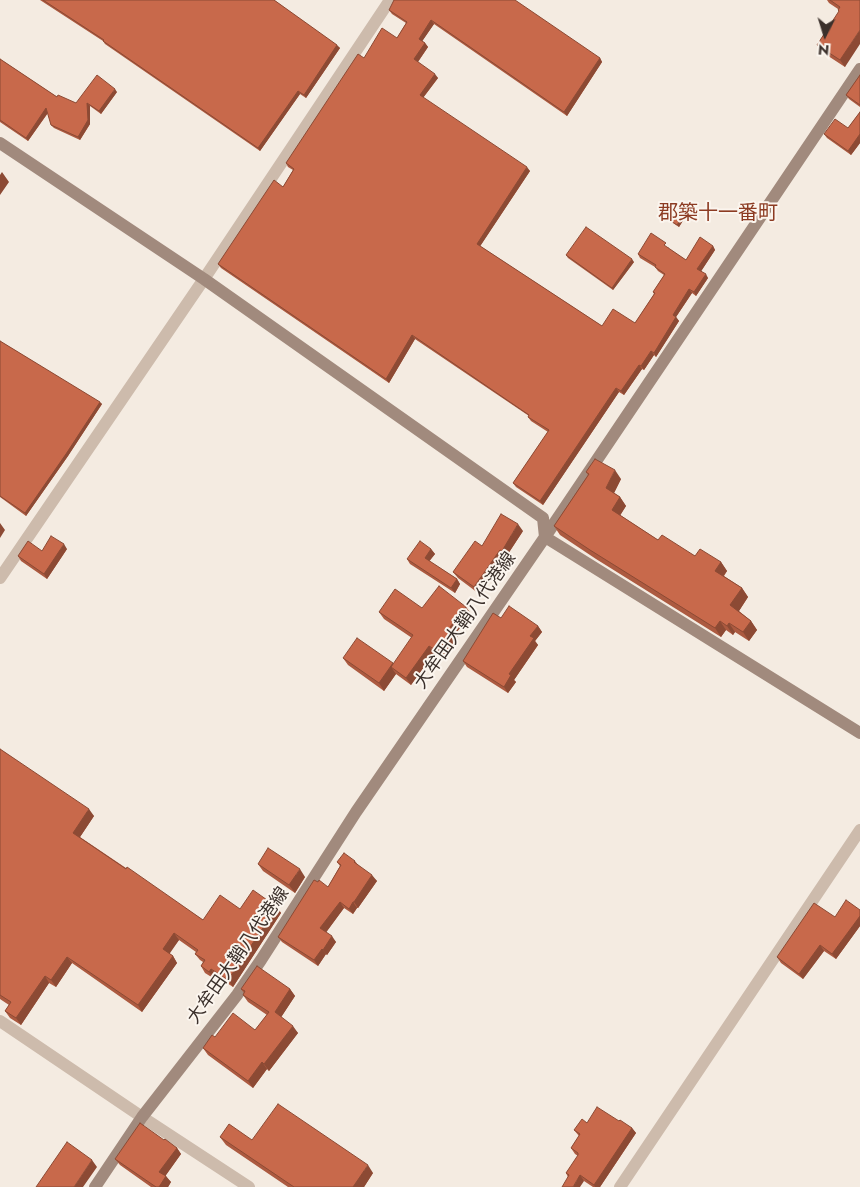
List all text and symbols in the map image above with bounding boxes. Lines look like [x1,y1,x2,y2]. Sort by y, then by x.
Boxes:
north arrow [800,10,850,60]
text: N [817,39,830,60]
district label: 郡築十一番町 [658,202,778,226]
street label: 大牟田大鞘八代港線 [411,548,521,694]
street label: 大牟田大鞘八代港線 [184,883,294,1029]

